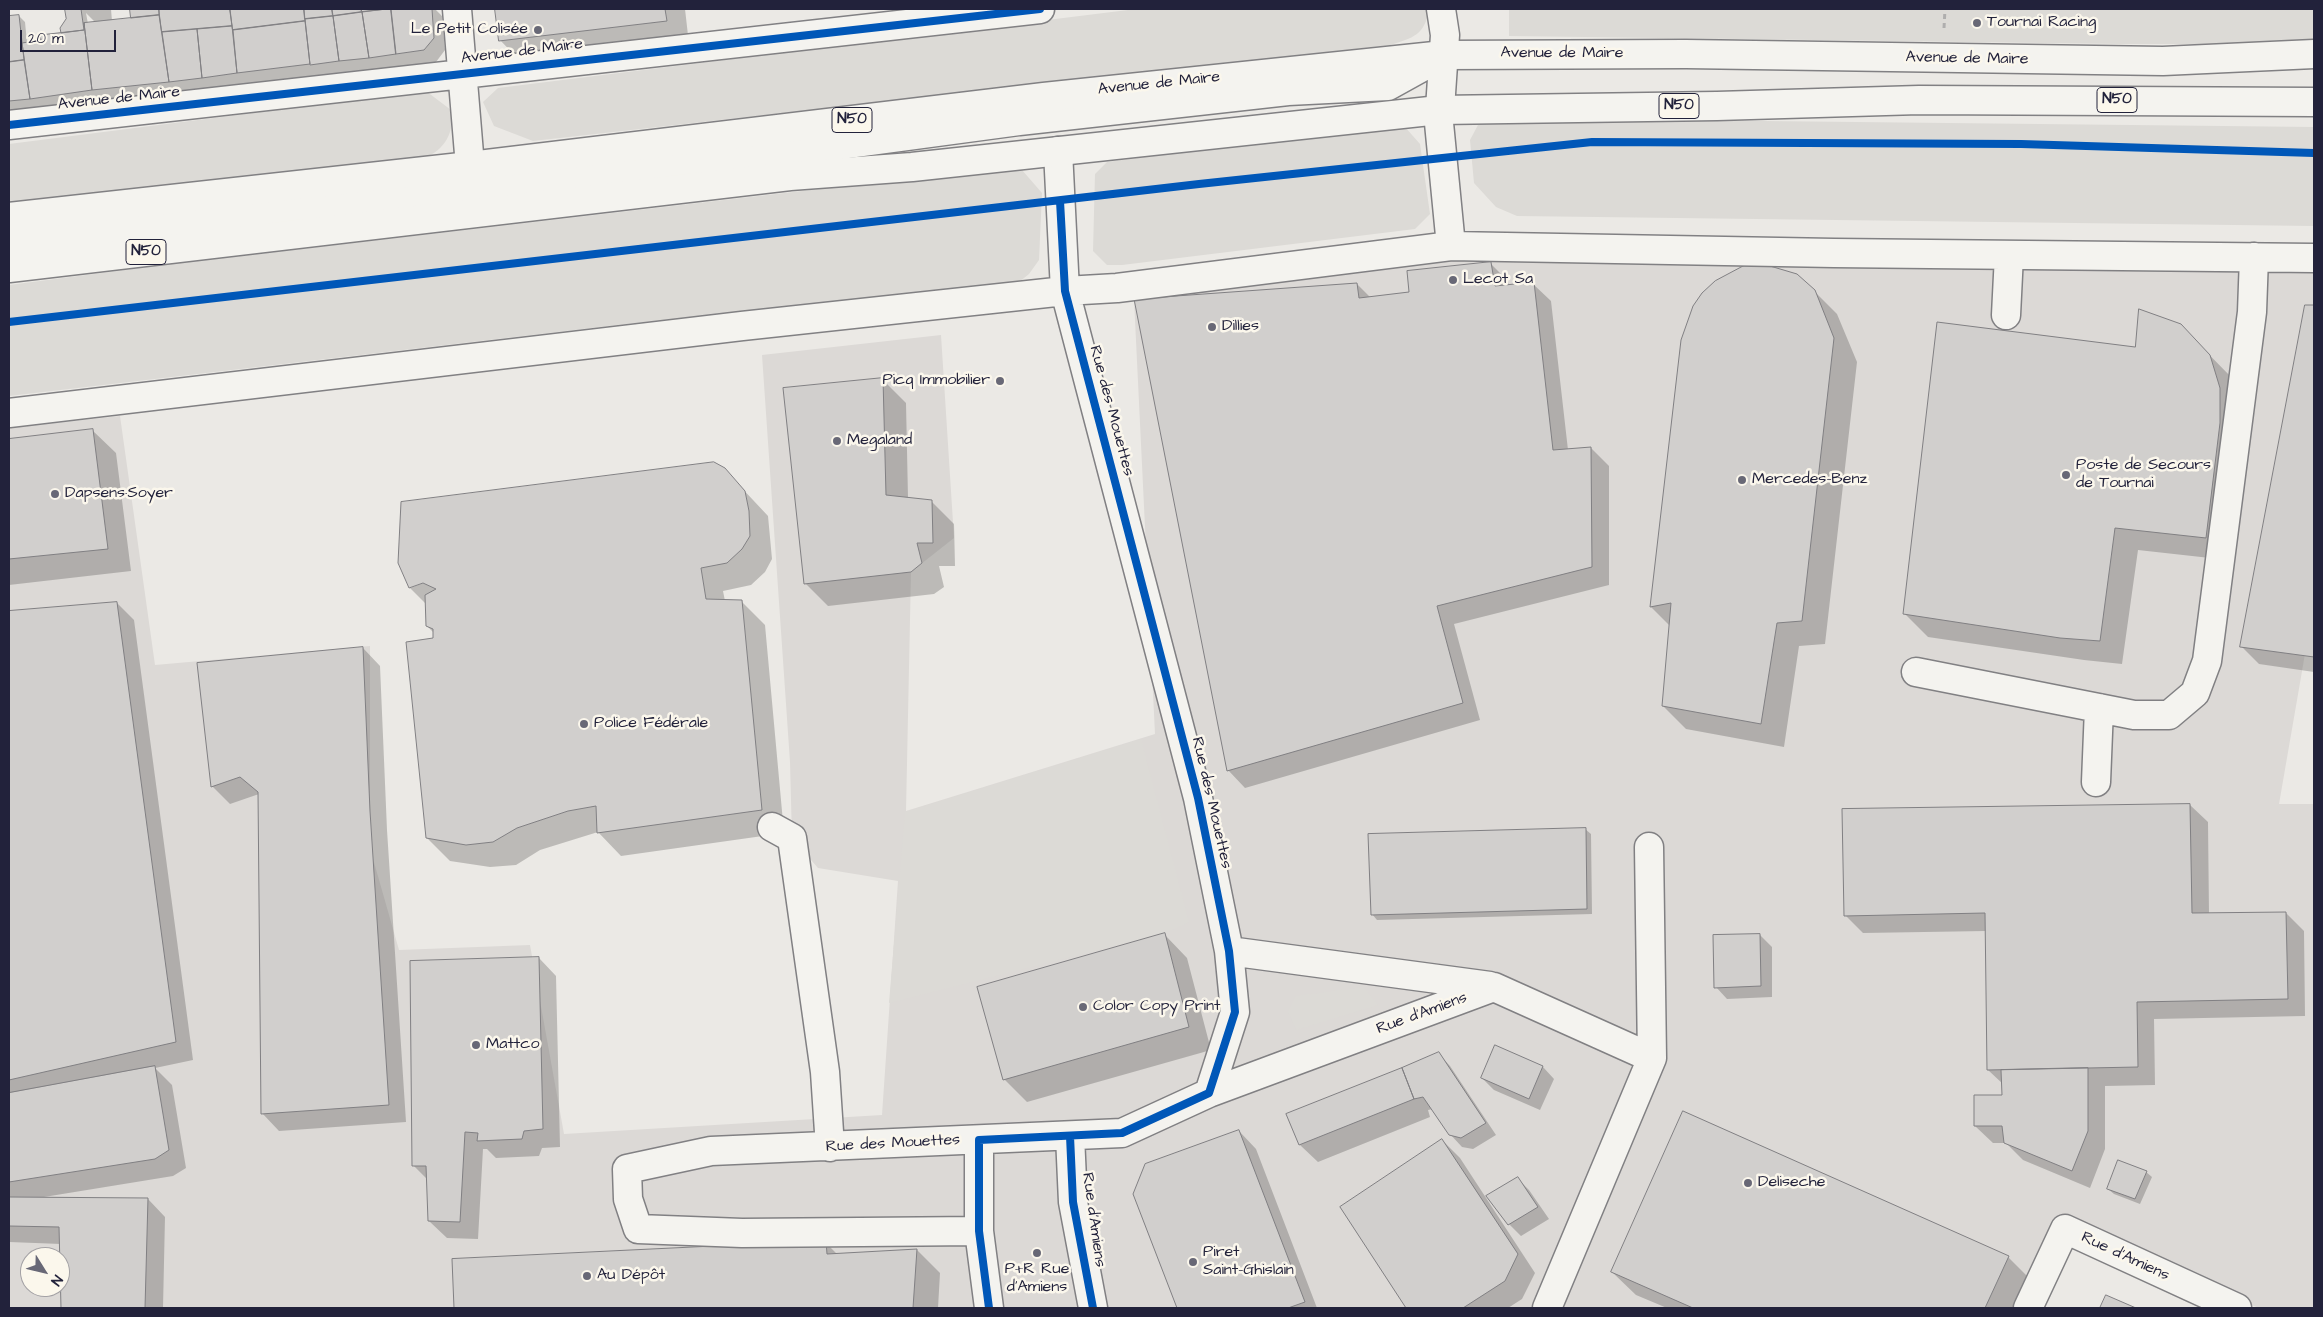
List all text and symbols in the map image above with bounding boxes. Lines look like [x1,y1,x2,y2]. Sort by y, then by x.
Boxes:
place label: Tournai Racing [1987,13,2096,33]
marker: Tournai Racing [1971,17,1983,29]
scale bar [22,20,119,52]
place label: Le Petit Colisée [411,20,528,40]
marker: Le Petit Colisée [532,24,544,36]
text: 20 m [28,28,64,49]
street label: Avenue de Maire [460,35,584,69]
street label: Avenue de Maire [1501,44,1623,64]
street label: Avenue de Maire [1905,48,2029,70]
street label: Avenue de Maire [1097,68,1221,100]
street label: Avenue de Maire [57,83,181,115]
road number: N50 [2097,88,2137,112]
road number: N50 [1659,94,1699,118]
road number: N50 [832,108,872,132]
road number: N50 [126,240,166,264]
place label: Lecot Sa [1463,270,1533,290]
marker: Lecot Sa [1447,274,1459,286]
place label: Dillies [1222,317,1259,337]
marker: Dillies [1206,321,1218,333]
street label: Rue des Mouettes [1084,344,1138,478]
place label: Picq Immobilier [882,371,990,391]
marker: Picq Immobilier [994,375,1006,387]
place label: Megaland [847,431,912,451]
marker: Megaland [831,435,843,447]
place label: Poste de Secours de Tournai [2076,456,2211,494]
marker: Poste de Secours de Tournai [2060,469,2072,481]
place label: Mercedes-Benz [1752,470,1867,490]
marker: Mercedes-Benz [1736,474,1748,486]
place label: Dapsens·Soyer [65,484,173,504]
marker: Dapsens·Soyer [49,488,61,500]
place label: Police Fédérale [594,714,708,734]
marker: Police Fédérale [578,718,590,730]
street label: Rue des Mouettes [1187,735,1235,871]
street label: Rue d'Amiens [1374,989,1470,1039]
place label: Color Copy Print [1093,997,1220,1017]
marker: Color Copy Print [1077,1001,1089,1013]
place label: Mattco [486,1035,539,1055]
marker: Mattco [470,1039,482,1051]
street label: Rue des Mouettes [825,1131,961,1157]
street label: Rue d'Amiens [1077,1172,1109,1268]
place label: Deliseche [1758,1173,1825,1193]
marker: Deliseche [1742,1177,1754,1189]
street label: Rue d'Amiens [2078,1228,2172,1286]
place label: Piret Saint-Ghislain [1203,1243,1294,1281]
north arrow [20,1247,70,1297]
marker: P+R Rue d'Amiens [1031,1247,1043,1259]
marker: Piret Saint-Ghislain [1187,1256,1199,1268]
place label: P+R Rue d'Amiens [1005,1260,1069,1298]
place label: Au Dépôt [597,1266,665,1286]
marker: Au Dépôt [581,1270,593,1282]
text: N [46,1271,67,1290]

